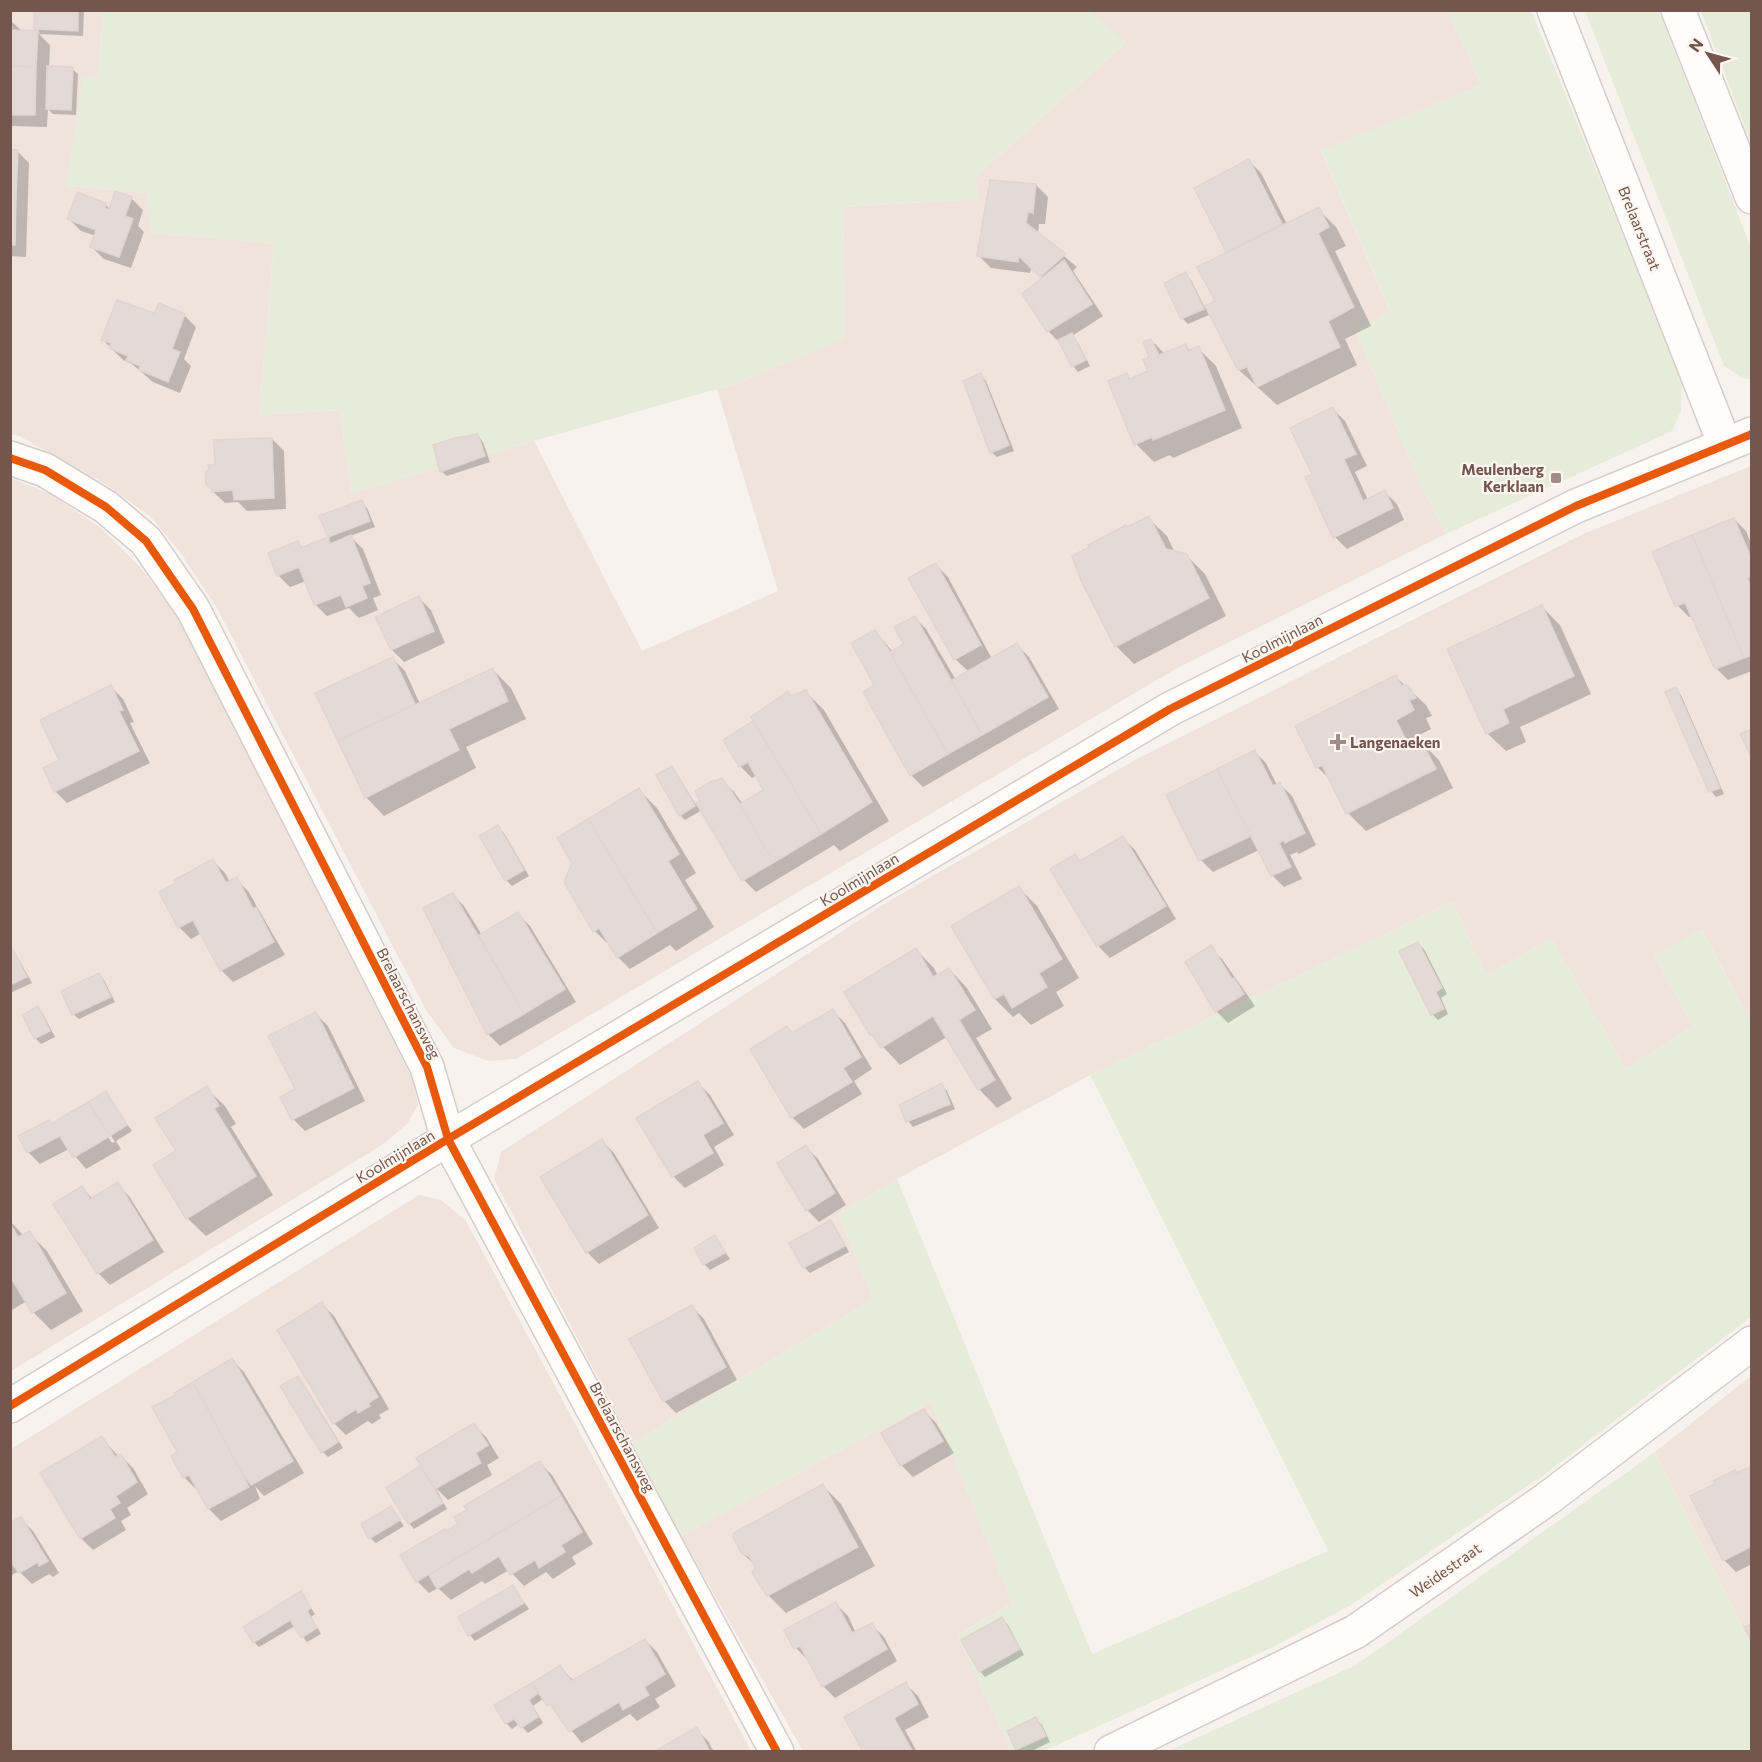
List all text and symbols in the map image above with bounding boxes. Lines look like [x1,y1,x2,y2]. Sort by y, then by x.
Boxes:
north arrow [1678,24,1738,84]
text: N [1684,34,1707,55]
street label: Brelaarstraat [1615,183,1665,273]
place label: Meulenberg Kerklaan [1461,460,1544,495]
marker: Meulenberg Kerklaan [1549,471,1563,485]
street label: Koolmijnlaan [1238,610,1326,666]
place label: Langenaeken [1350,733,1441,751]
marker: Langenaeken [1331,735,1345,749]
street label: Koolmijnlaan [816,848,902,910]
street label: Brelaarschansweg [373,944,445,1062]
street label: Koolmijnlaan [352,1125,438,1187]
street label: Brelaarschansweg [586,1379,660,1495]
street label: Weidestraat [1406,1539,1484,1601]

